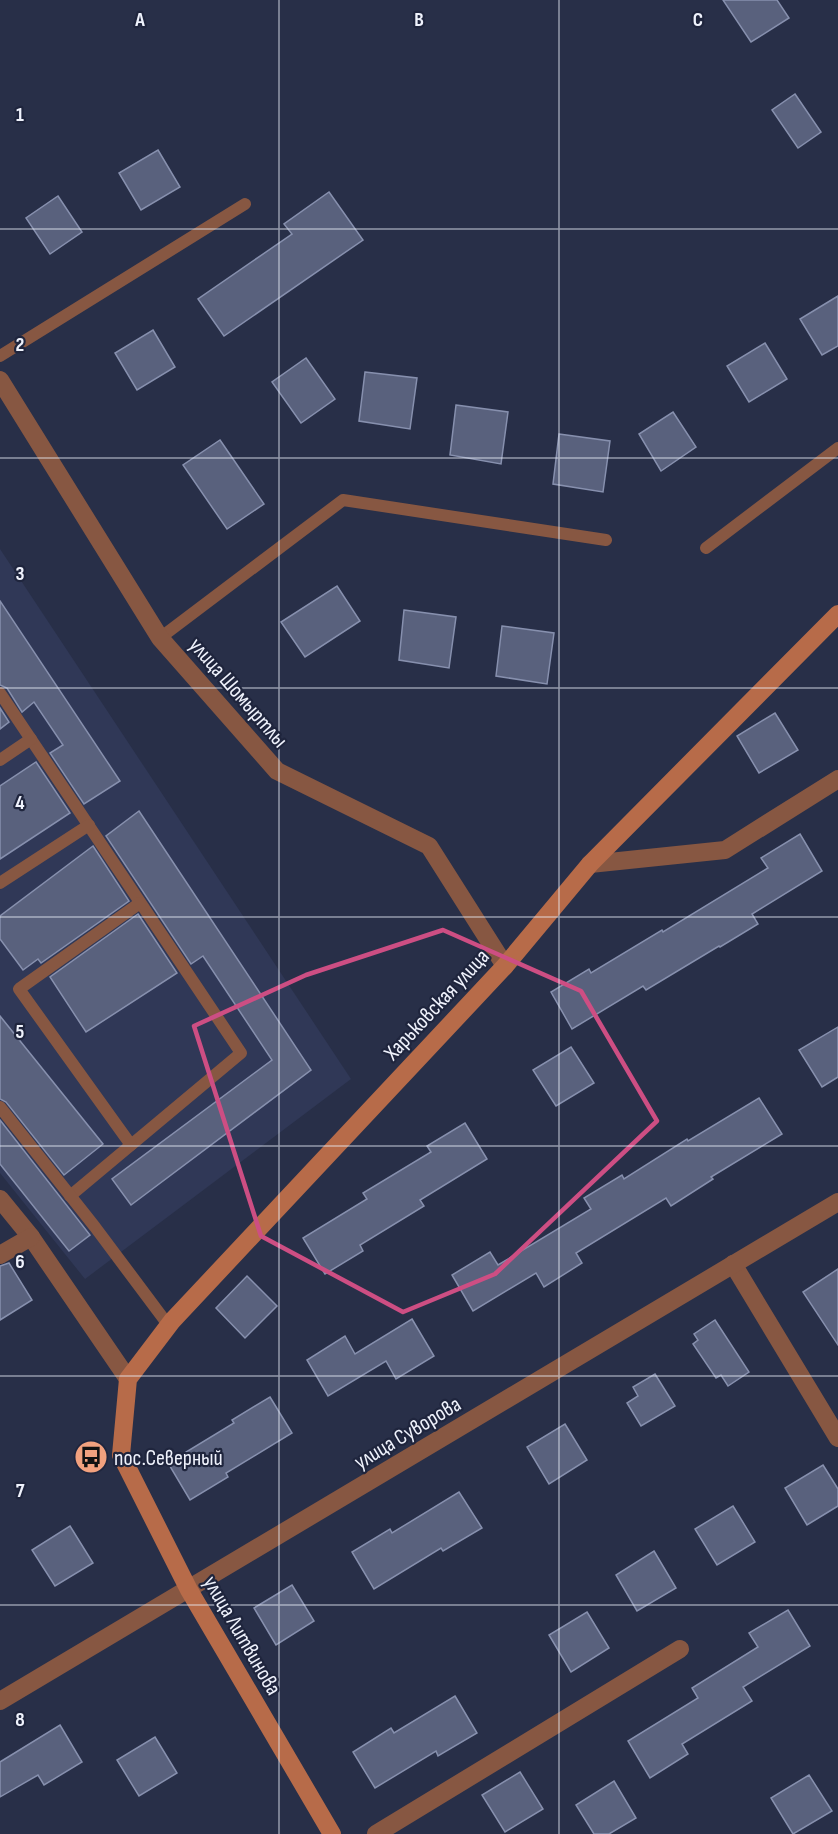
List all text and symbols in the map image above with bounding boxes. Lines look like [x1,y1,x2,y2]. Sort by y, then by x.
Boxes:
text: A [134,8,145,32]
text: B [414,8,424,32]
text: C [693,8,703,32]
text: 1 [16,103,24,127]
text: 2 [16,333,24,357]
text: 3 [16,562,25,586]
street label: улица Шомыртлы [183,632,293,754]
text: 4 [15,791,25,815]
street label: Харьковская улица [378,944,495,1067]
text: 5 [16,1020,25,1044]
text: 6 [15,1250,25,1274]
street label: улица Суворова [350,1391,466,1476]
bus stop icon: пос.Северный [73,1439,109,1475]
place label: пос.Северный [114,1445,223,1472]
text: 7 [16,1479,25,1503]
street label: улица Литвинова [197,1571,287,1700]
text: 8 [15,1708,25,1732]

